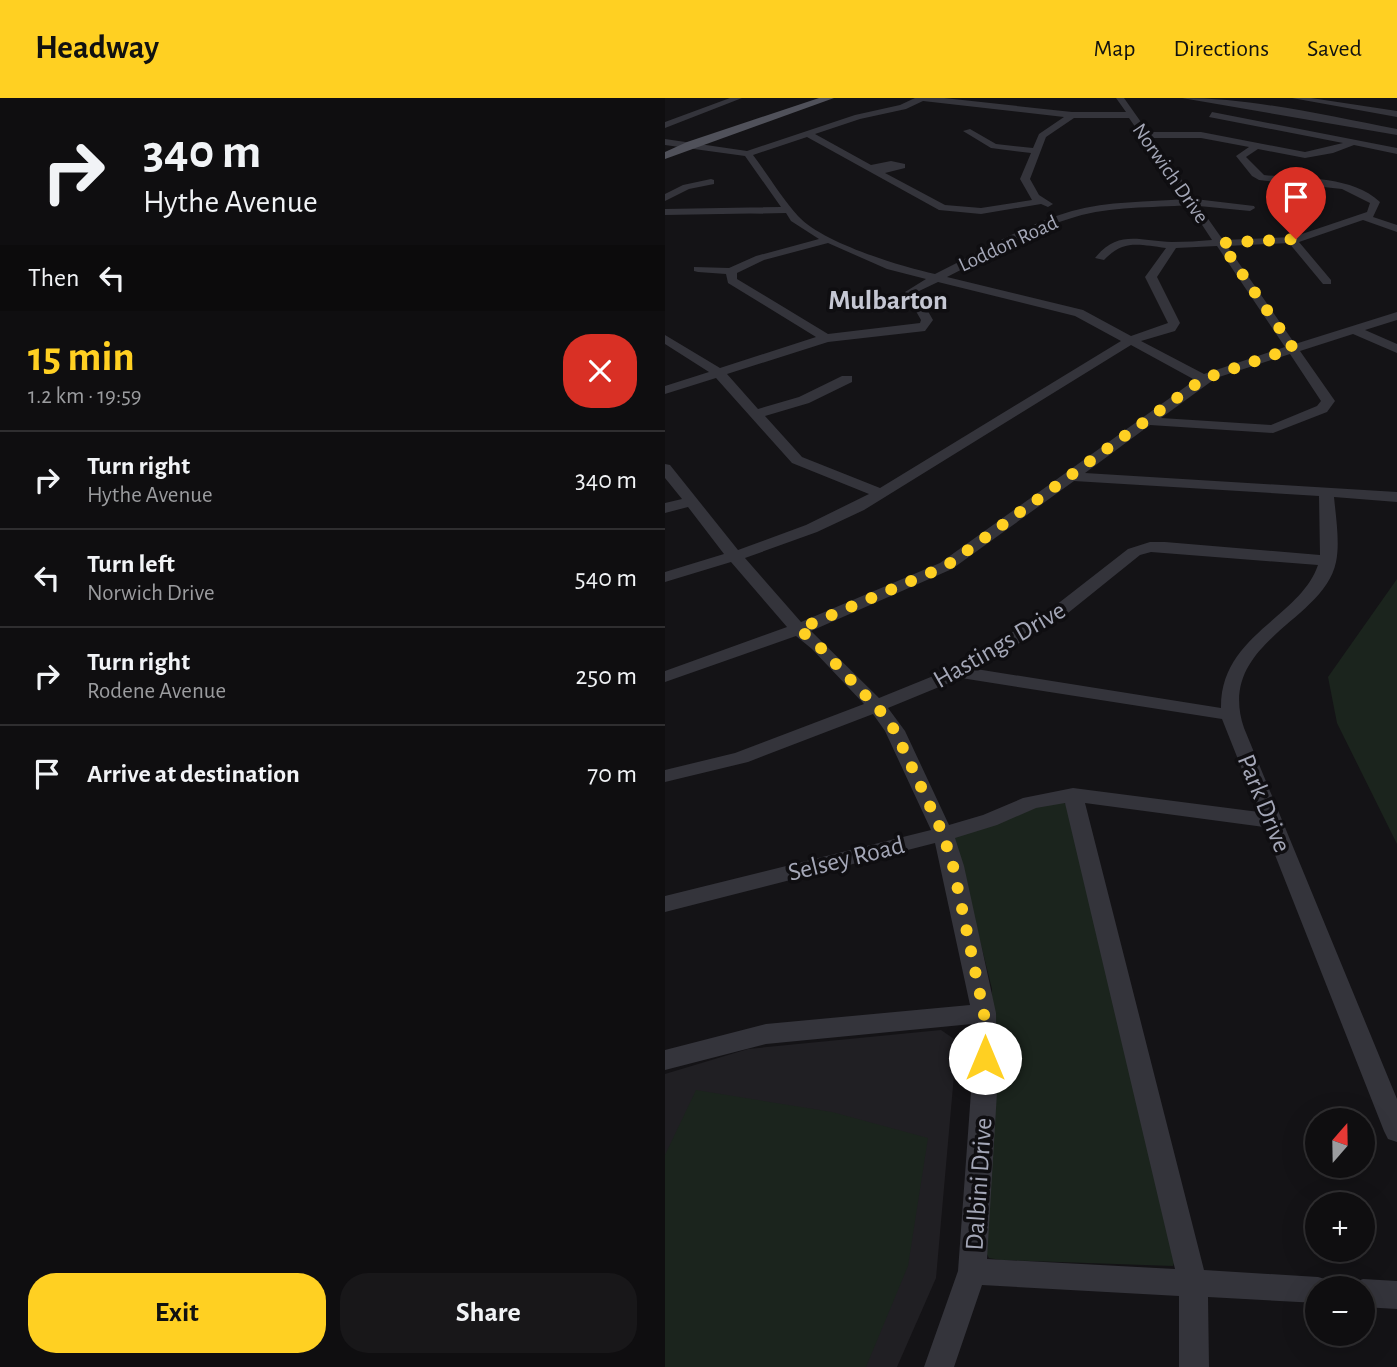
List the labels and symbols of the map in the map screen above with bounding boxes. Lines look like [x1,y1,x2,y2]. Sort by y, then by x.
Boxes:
street label: Norwich Drive [1129,120,1213,227]
pin [1266,167,1326,239]
street label: Loddon Road [955,211,1061,276]
district label: Mulbarton [828,287,948,315]
street label: Hastings Drive [929,597,1070,693]
street label: Park Drive [1233,751,1295,856]
street label: Selsey Road [785,832,907,886]
position arrow [948,1021,1022,1095]
north arrow [1305,1108,1375,1178]
street label: Dalbini Drive [961,1117,997,1251]

